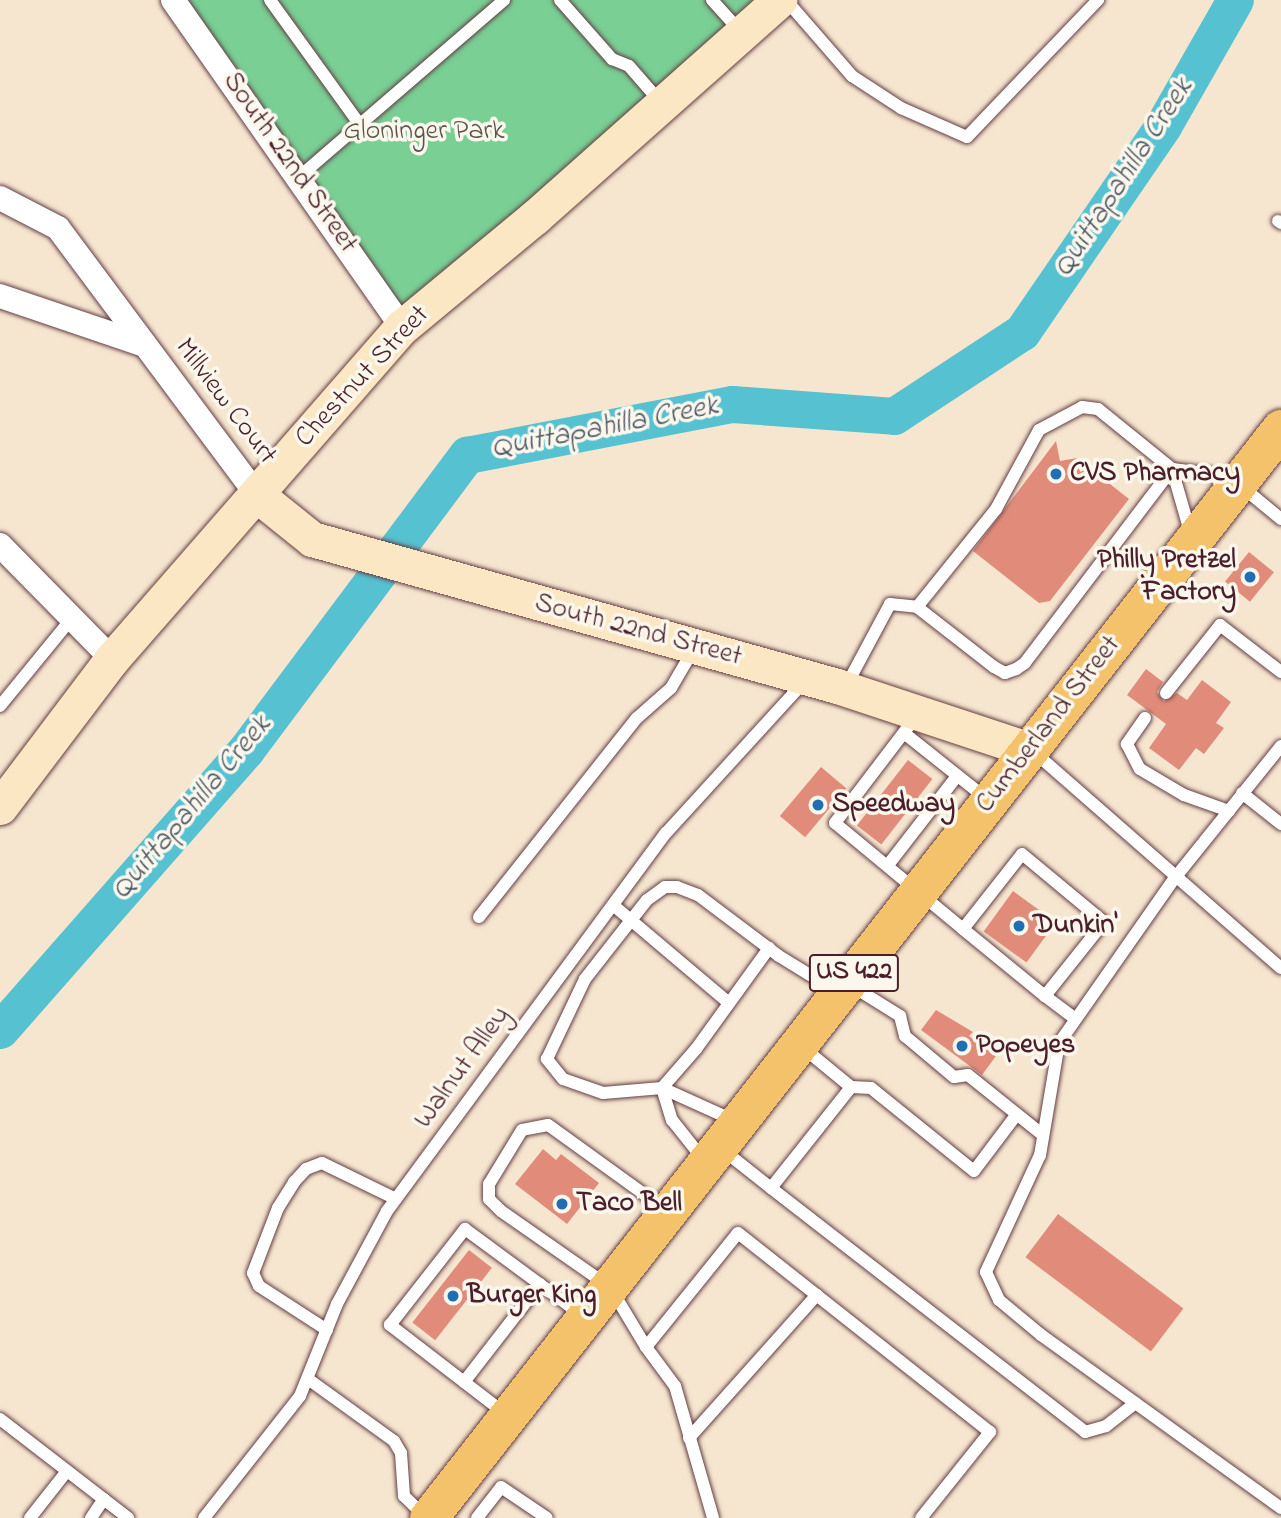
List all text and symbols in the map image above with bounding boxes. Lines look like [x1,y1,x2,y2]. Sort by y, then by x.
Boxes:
street label: South 22nd Street [214,66,364,260]
water label: Quittapahilla Creek [1046,72,1202,284]
park label: Gloninger Park [344,115,504,149]
street label: Chestnut Street [289,299,437,455]
street label: Millview Court [167,332,283,472]
water label: Quittapahilla Creek [489,388,721,468]
place label: CVS Pharmacy [1070,457,1240,491]
marker: CVS Pharmacy [1048,466,1064,482]
place label: Philly Pretzel Factory [1097,544,1236,610]
marker: Philly Pretzel Factory [1242,569,1258,585]
street label: South 22nd Street [531,587,745,675]
street label: Cumberland Street [969,630,1129,820]
water label: Quittapahilla Creek [104,708,280,908]
place label: Speedway [832,788,955,822]
marker: Speedway [810,797,826,813]
place label: Dunkin' [1033,909,1117,943]
marker: Dunkin' [1011,918,1027,934]
road number: US 422 [808,950,900,996]
street label: Walnut Alley [408,1001,518,1135]
place label: Popeyes [976,1029,1075,1063]
marker: Popeyes [954,1038,970,1054]
place label: Taco Bell [576,1187,682,1221]
marker: Taco Bell [554,1196,570,1212]
place label: Burger King [467,1279,596,1313]
marker: Burger King [445,1288,461,1304]

